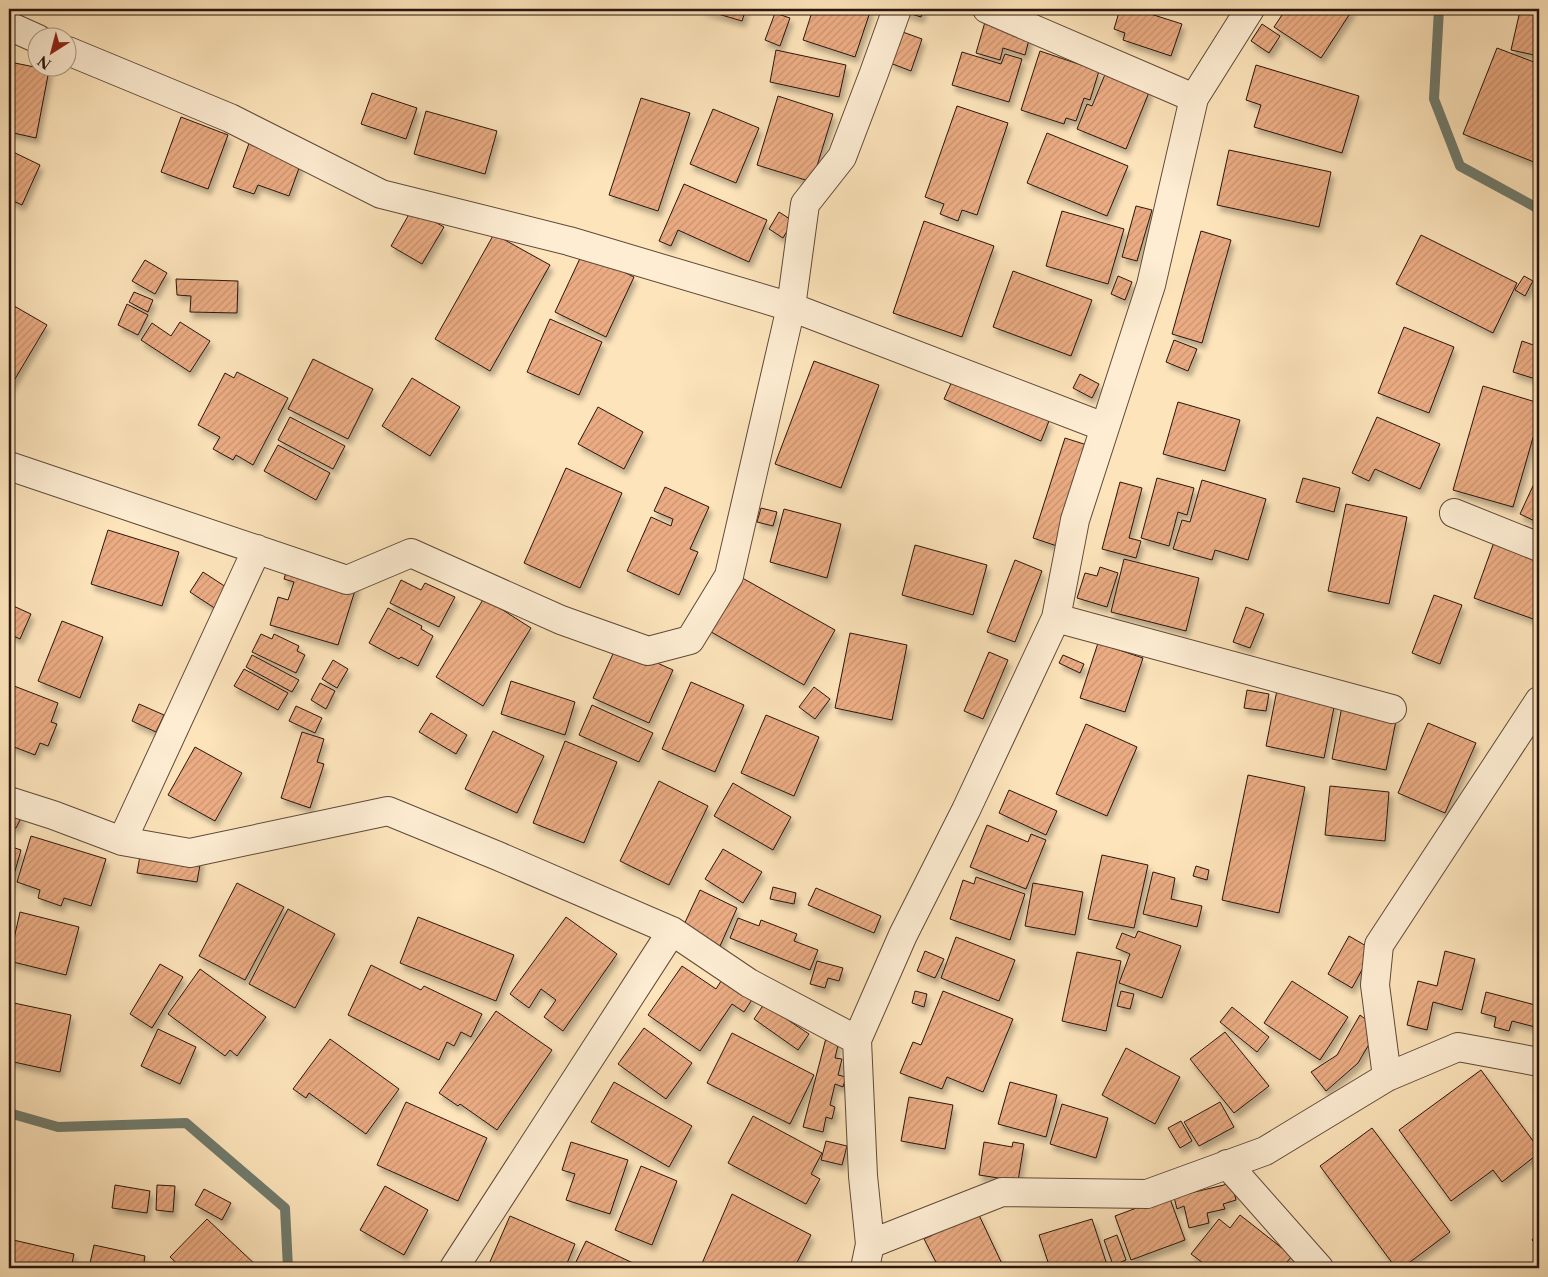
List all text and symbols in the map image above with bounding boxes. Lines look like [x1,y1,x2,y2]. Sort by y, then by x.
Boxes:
north arrow [28,28,78,78]
text: N [34,52,55,73]

